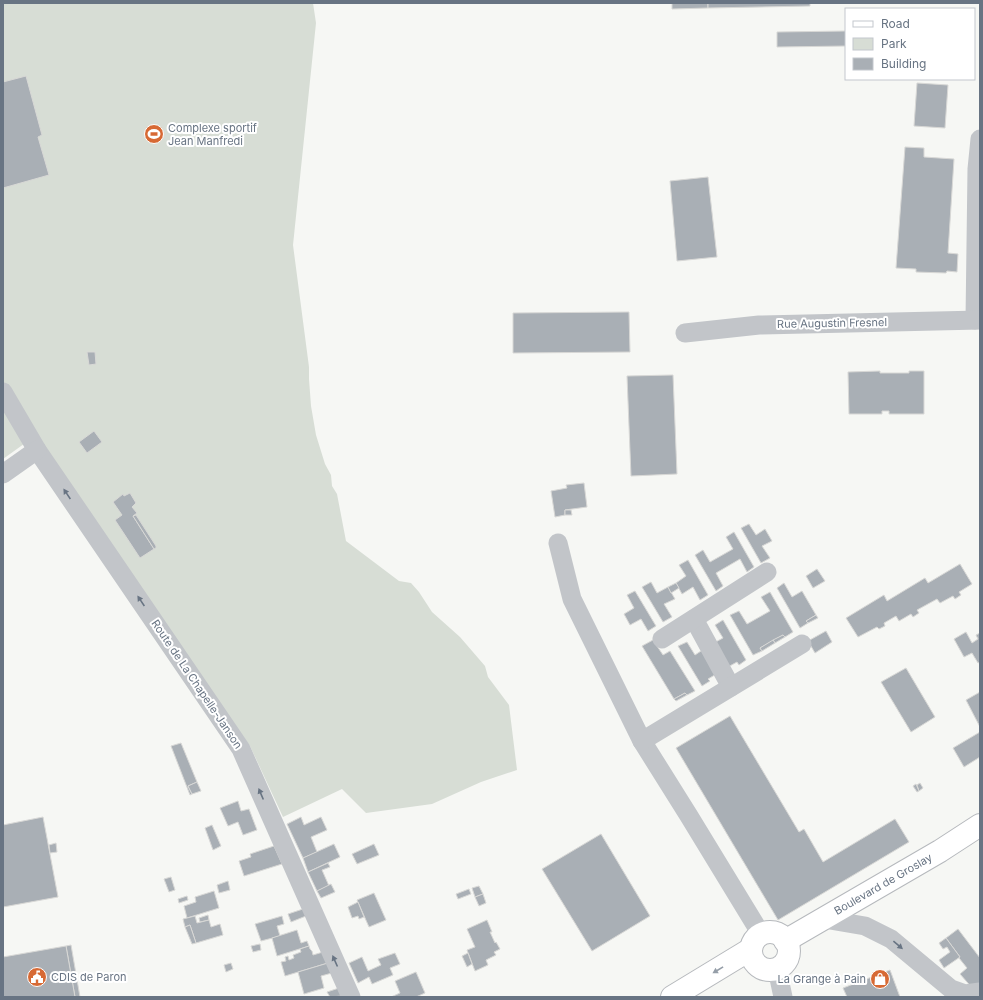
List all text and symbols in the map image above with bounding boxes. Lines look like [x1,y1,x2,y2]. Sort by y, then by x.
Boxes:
legend [845,8,975,80]
text: Road [881,16,910,31]
text: Park [881,36,907,51]
text: Building [881,56,926,71]
place label: Complexe sportif Jean Manfredi [168,121,257,148]
sports icon: Complexe sportif Jean Manfredi [143,123,165,145]
street label: Rue Augustin Fresnel [777,315,887,331]
one-way arrow [63,489,71,499]
one-way arrow [137,596,144,607]
street label: Route de La Chapelle-Janson [148,617,246,751]
one-way arrow [258,789,264,800]
street label: Boulevard de Groslay [831,850,935,918]
one-way arrow [893,941,904,950]
one-way arrow [332,955,338,967]
public building icon: CDIS de Paron [26,966,48,988]
one-way arrow [712,966,724,973]
shop icon: La Grange à Pain [869,968,891,990]
place label: CDIS de Paron [51,970,127,984]
place label: La Grange à Pain [778,972,866,986]

